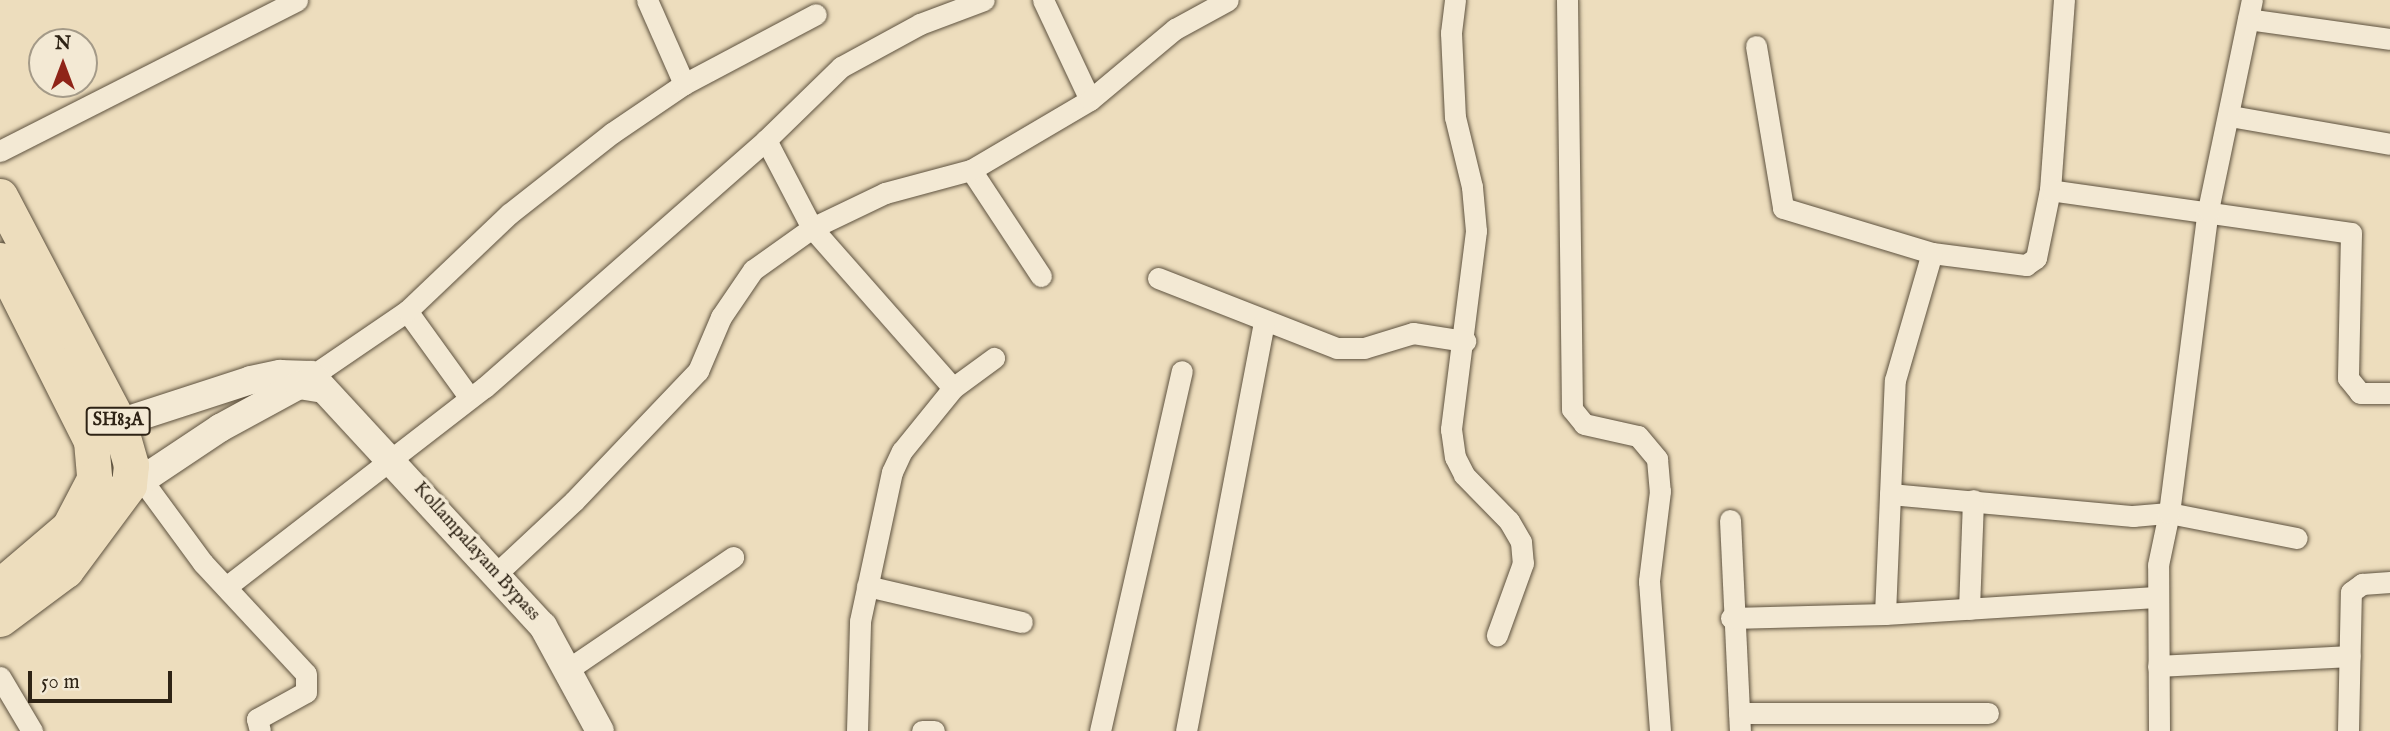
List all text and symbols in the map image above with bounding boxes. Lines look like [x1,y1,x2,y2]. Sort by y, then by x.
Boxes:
north arrow [28,28,98,98]
text: N [55,32,71,56]
road number: SH83A [85,407,151,436]
street label: Kollampalayam Bypass [408,478,544,626]
scale bar [32,658,175,702]
text: 50 m [41,669,80,696]

